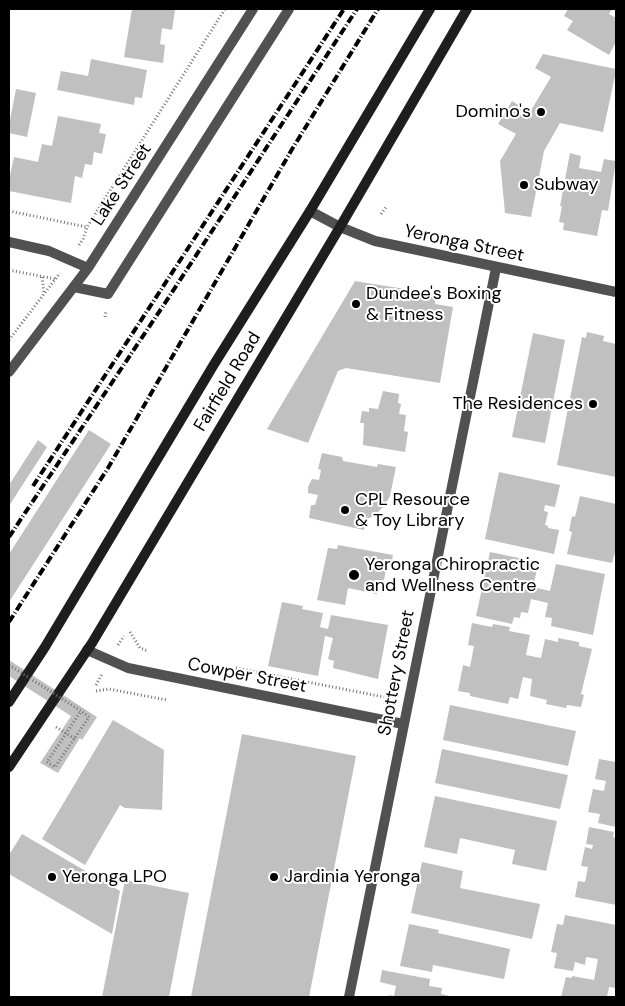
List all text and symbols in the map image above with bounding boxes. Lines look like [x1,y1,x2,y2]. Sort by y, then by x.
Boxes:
place label: Domino's [455,101,531,123]
marker: Domino's [535,106,547,118]
street label: Lake Street [87,140,157,230]
place label: Subway [534,174,599,196]
marker: Subway [518,179,530,191]
street label: Yeronga Street [402,221,526,267]
place label: Dundee's Boxing & Fitness [366,283,501,326]
marker: Dundee's Boxing & Fitness [350,298,362,310]
street label: Fairfield Road [190,328,266,436]
place label: The Residences [452,393,583,415]
marker: The Residences [587,398,599,410]
place label: CPL Resource & Toy Library [355,489,470,532]
marker: CPL Resource & Toy Library [339,504,351,516]
place label: Yeronga Chiropractic and Wellness Centre [365,554,540,596]
marker: Yeronga Chiropractic and Wellness Centre [347,568,361,582]
street label: Shottery Street [374,608,420,738]
street label: Cowper Street [186,654,308,698]
place label: Yeronga LPO [62,866,167,888]
place label: Jardinia Yeronga [284,866,420,888]
marker: Yeronga LPO [46,871,58,883]
marker: Jardinia Yeronga [268,871,280,883]

